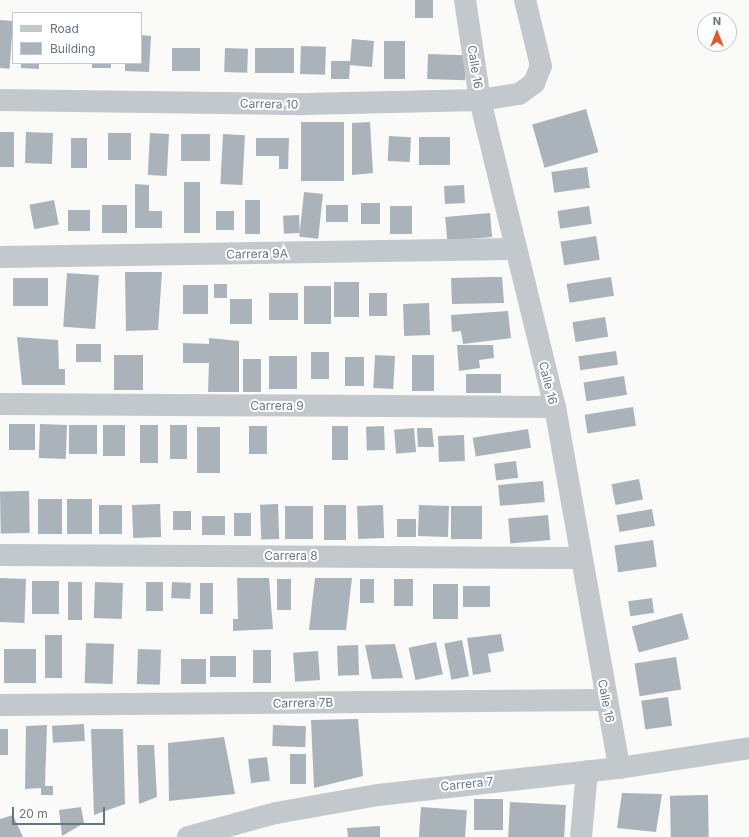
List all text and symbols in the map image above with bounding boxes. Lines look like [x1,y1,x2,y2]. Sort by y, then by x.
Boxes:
legend [12,12,142,64]
north arrow [697,12,737,52]
text: N [713,14,721,28]
text: Road [50,21,79,36]
text: Building [50,41,95,56]
street label: Calle 16 [464,44,486,90]
street label: Carrera 10 [240,96,298,112]
street label: Carrera 9A [226,246,288,262]
street label: Calle 16 [536,360,560,406]
street label: Carrera 9 [250,399,304,413]
street label: Carrera 8 [264,549,318,563]
street label: Calle 16 [595,678,617,724]
street label: Carrera 7B [272,695,334,711]
street label: Carrera 7 [440,774,494,794]
scale bar [14,799,107,825]
text: 20 m [19,806,48,821]

